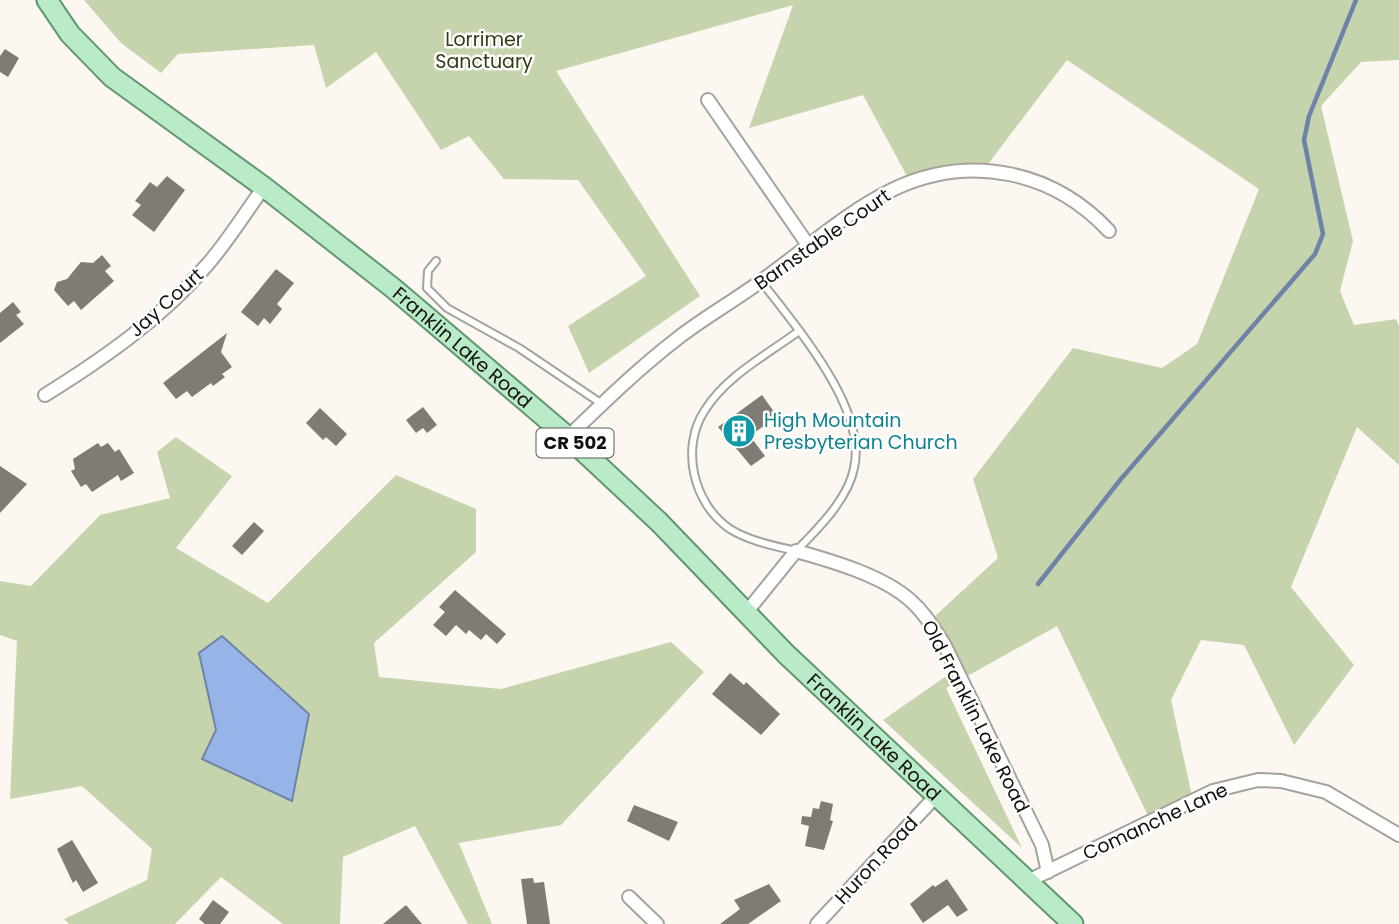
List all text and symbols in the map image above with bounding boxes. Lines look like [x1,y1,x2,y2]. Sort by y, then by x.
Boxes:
park label: Lorrimer Sanctuary [435,26,533,75]
street label: Barnstable Court [749,182,896,297]
street label: Jay Court [123,262,209,343]
street label: Franklin Lake Road [387,281,538,415]
place label: High Mountain Presbyterian Church [764,407,958,456]
building icon: High Mountain Presbyterian Church [720,412,758,450]
road number: CR 502 [536,428,614,458]
street label: Old Franklin Lake Road [915,615,1036,817]
street label: Franklin Lake Road [801,667,947,807]
street label: Comanche Lane [1078,776,1232,867]
street label: Huron Road [829,810,924,910]

